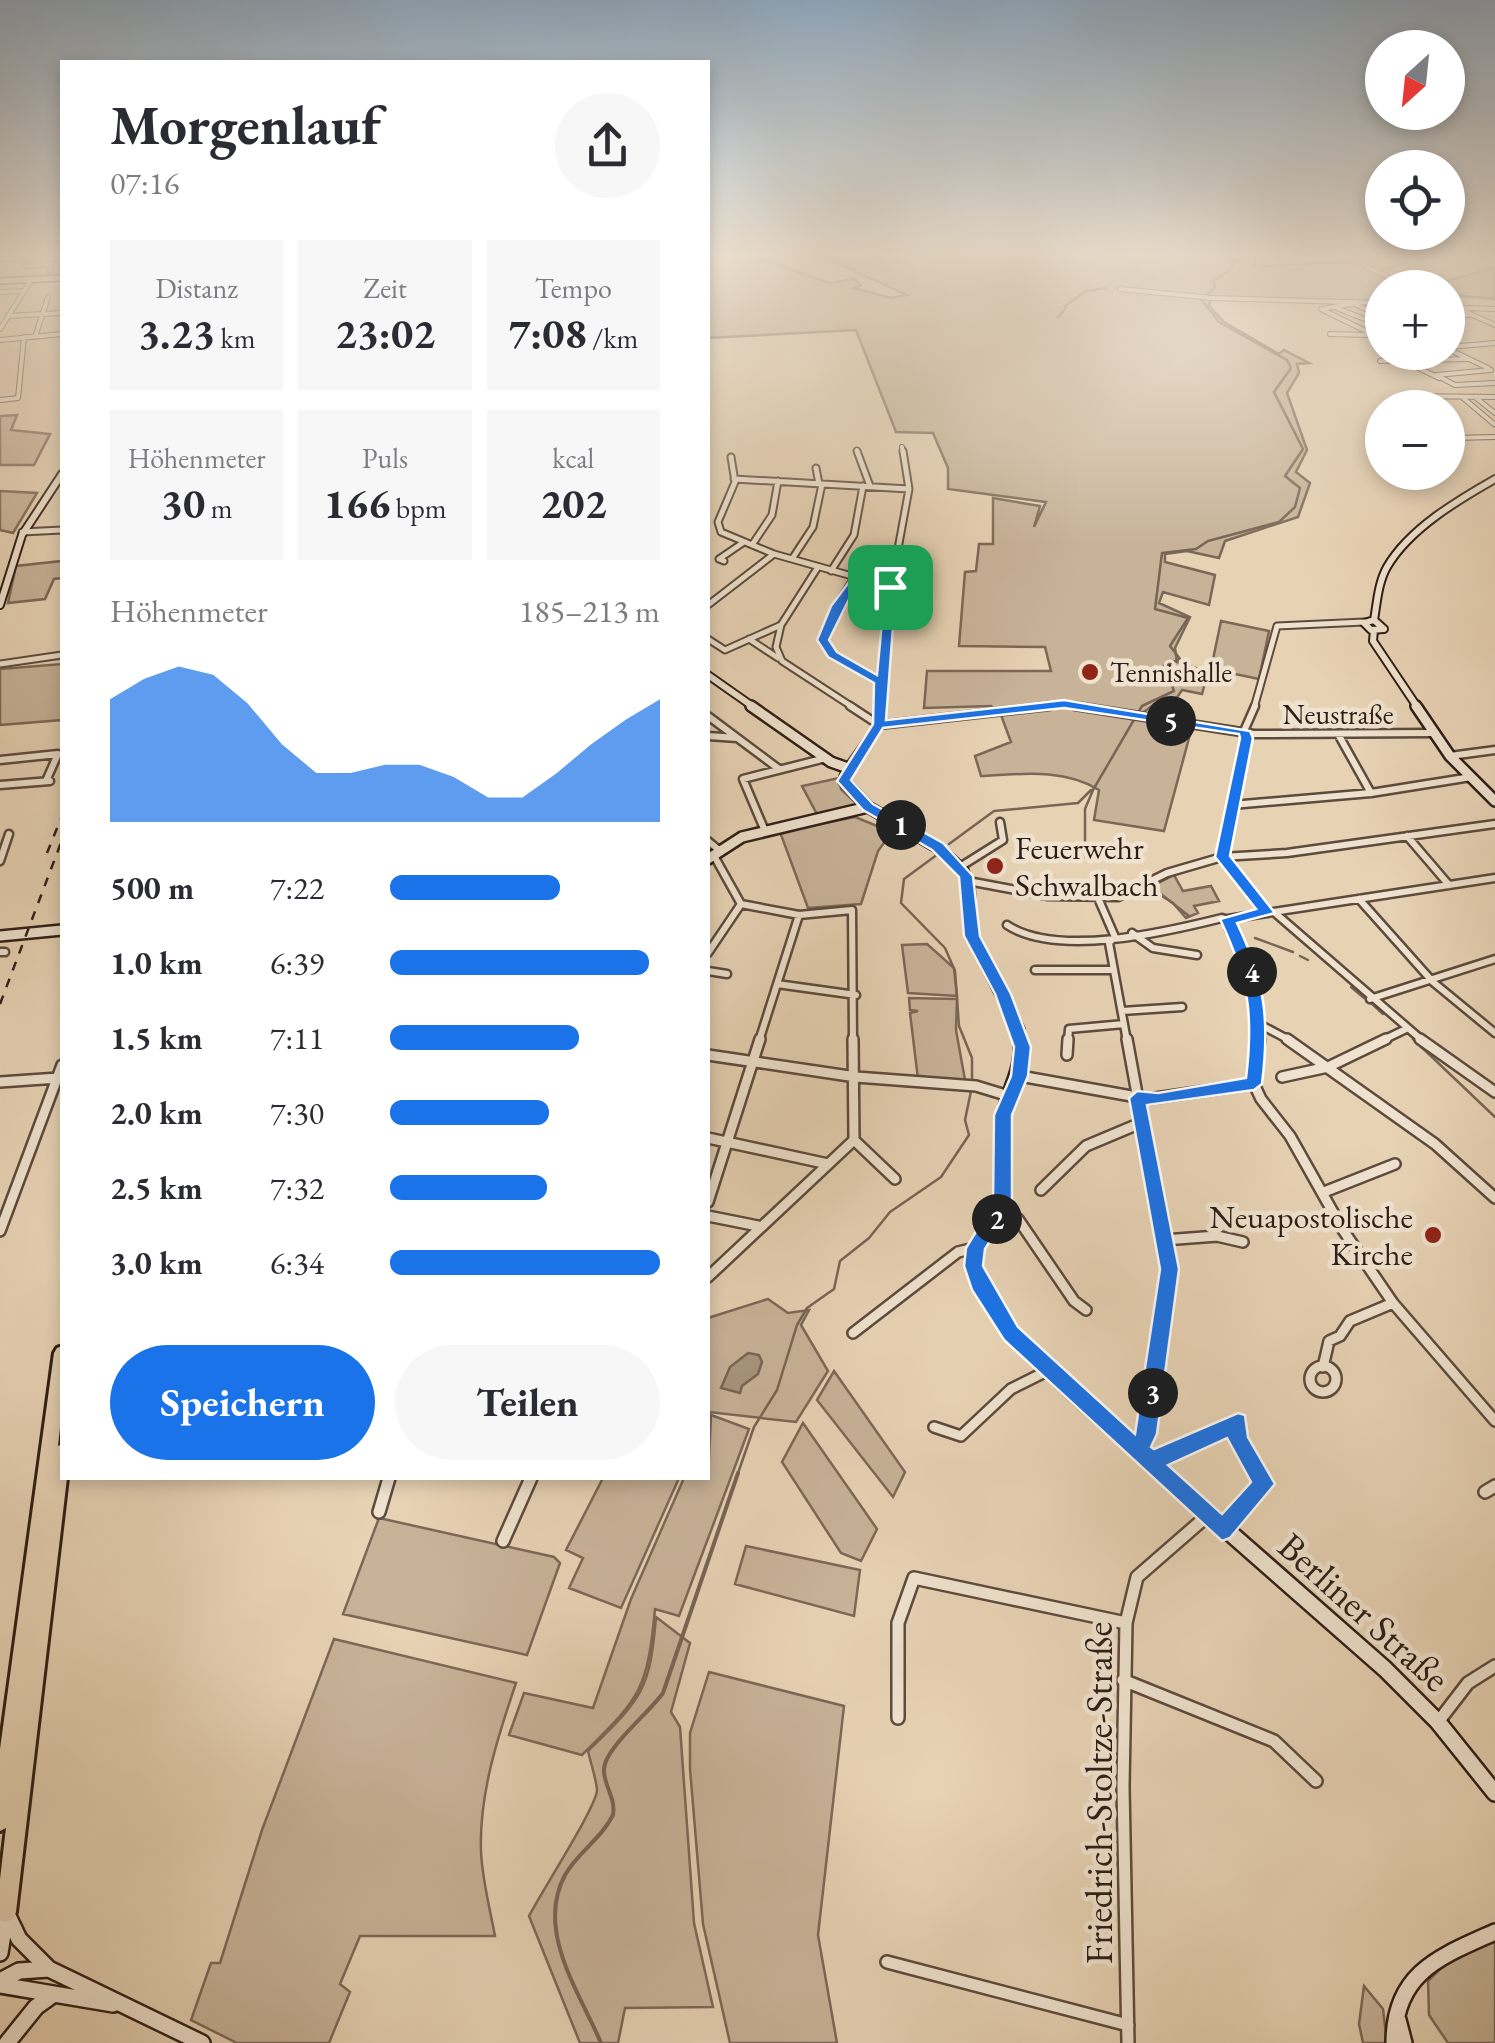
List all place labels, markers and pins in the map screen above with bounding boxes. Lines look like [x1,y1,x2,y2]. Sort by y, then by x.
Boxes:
pin [848,545,933,630]
place label: Tennishalle [1110,654,1232,690]
marker: Tennishalle [1079,661,1101,683]
pin: 5 [1146,696,1196,746]
pin: 1 [876,800,926,850]
place label: Feuerwehr Schwalbach [1015,827,1159,906]
marker: Feuerwehr Schwalbach [984,855,1006,877]
pin: 4 [1227,947,1277,997]
pin: 2 [972,1194,1022,1244]
place label: Neuapostolische Kirche [1210,1196,1413,1275]
marker: Neuapostolische Kirche [1422,1224,1444,1246]
pin: 3 [1128,1368,1178,1418]

